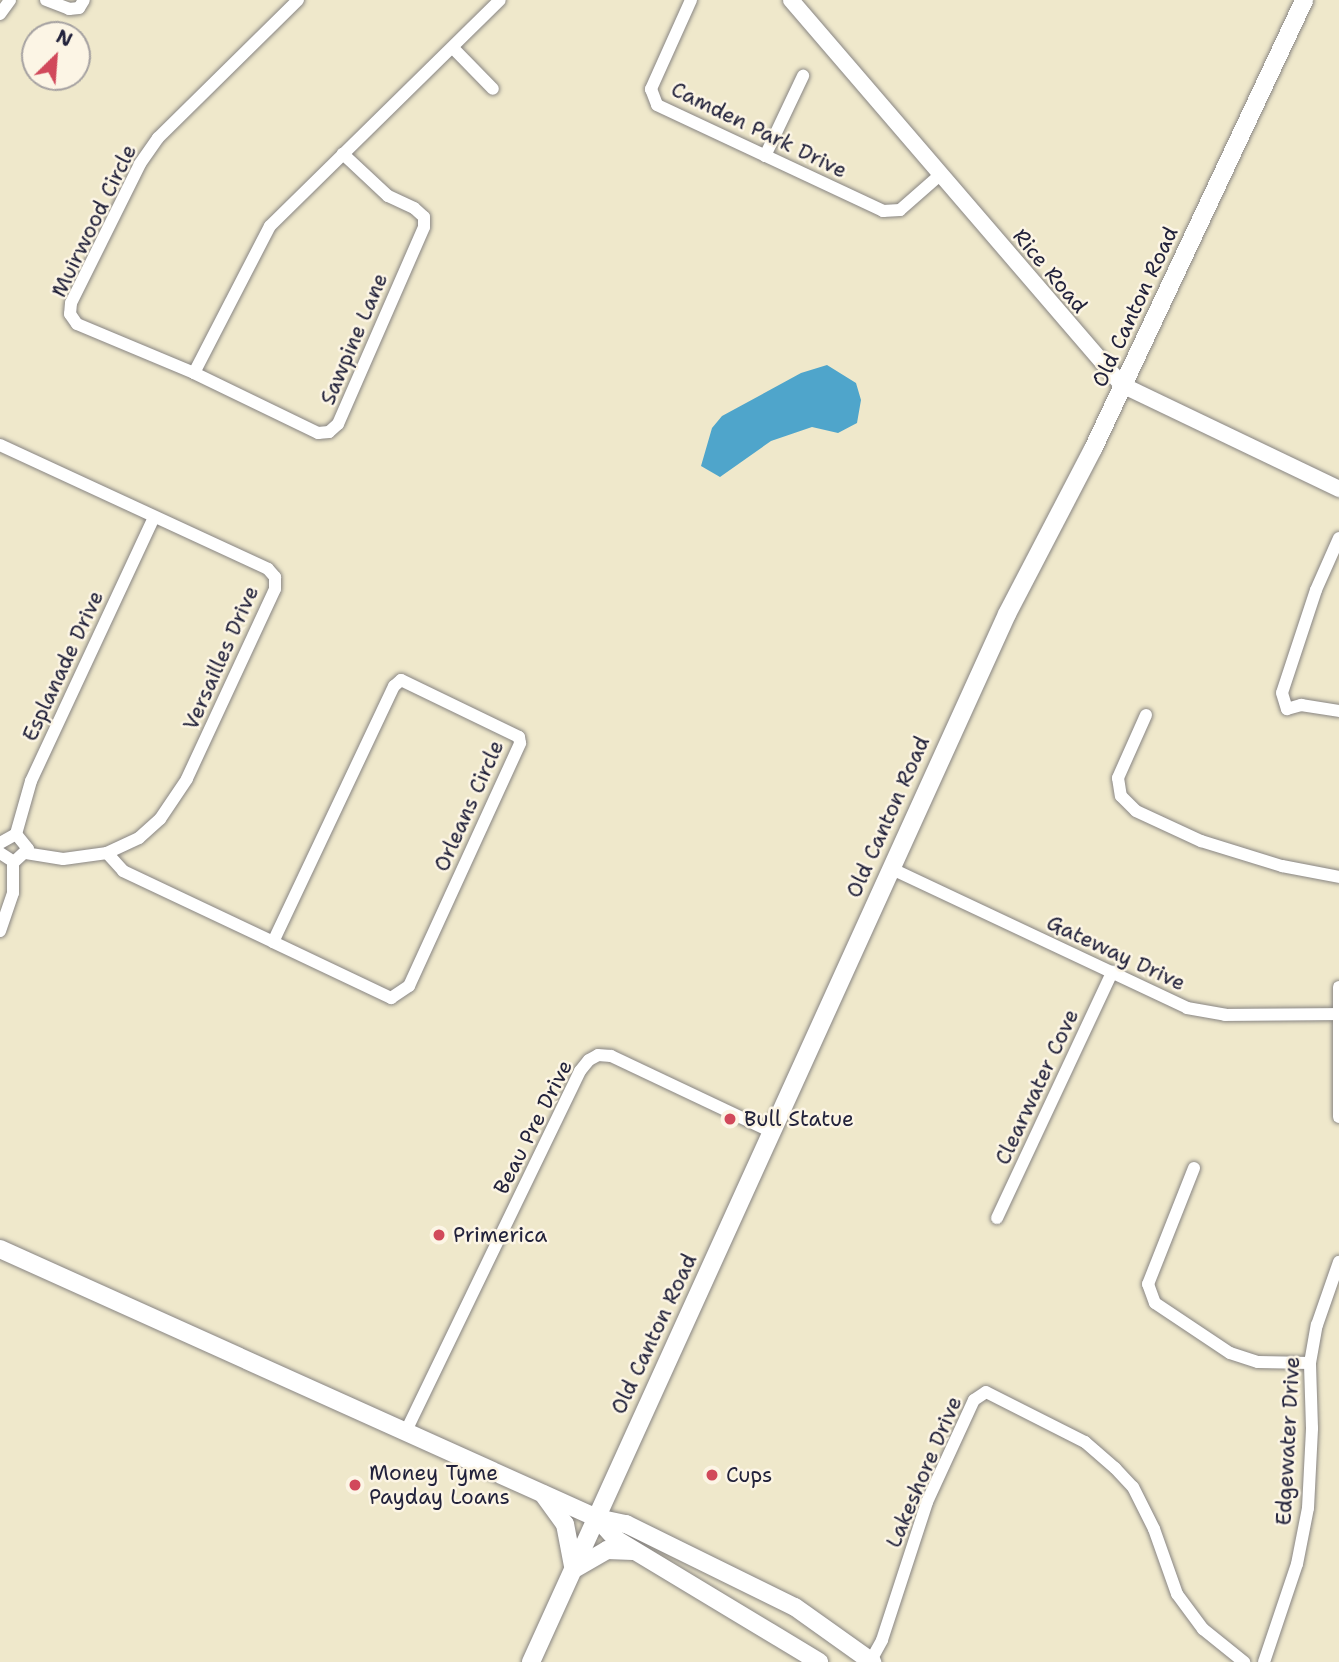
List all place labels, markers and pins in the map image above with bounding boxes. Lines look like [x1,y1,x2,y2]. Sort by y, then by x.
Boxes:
place label: Bull Statue [744,1106,854,1132]
marker: Bull Statue [722,1111,738,1127]
place label: Primerica [453,1222,547,1248]
marker: Primerica [431,1227,447,1243]
place label: Money Tyme Payday Loans [369,1460,510,1510]
place label: Cups [726,1462,772,1488]
marker: Cups [704,1467,720,1483]
marker: Money Tyme Payday Loans [347,1477,363,1493]

